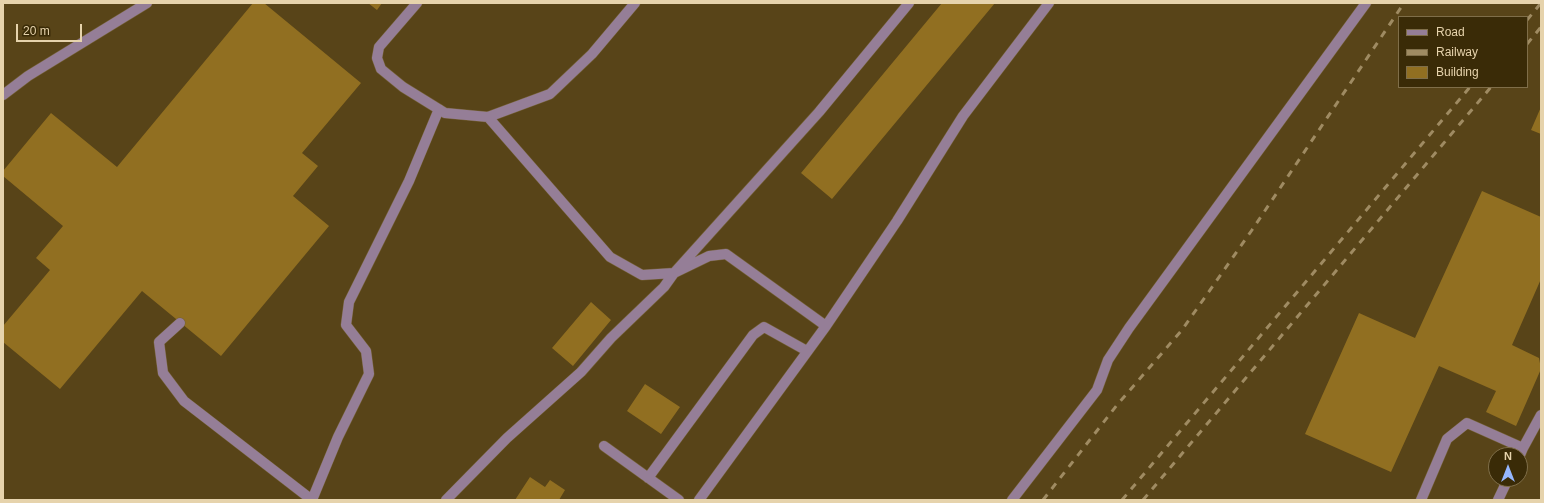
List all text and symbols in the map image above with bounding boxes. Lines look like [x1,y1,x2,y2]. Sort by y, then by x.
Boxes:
scale bar [18,16,84,42]
legend [1398,16,1528,88]
text: 20 m [23,24,50,38]
text: Road [1436,25,1465,39]
text: Railway [1436,45,1478,59]
text: Building [1436,65,1479,79]
north arrow [1488,447,1528,487]
text: N [1504,450,1512,462]

